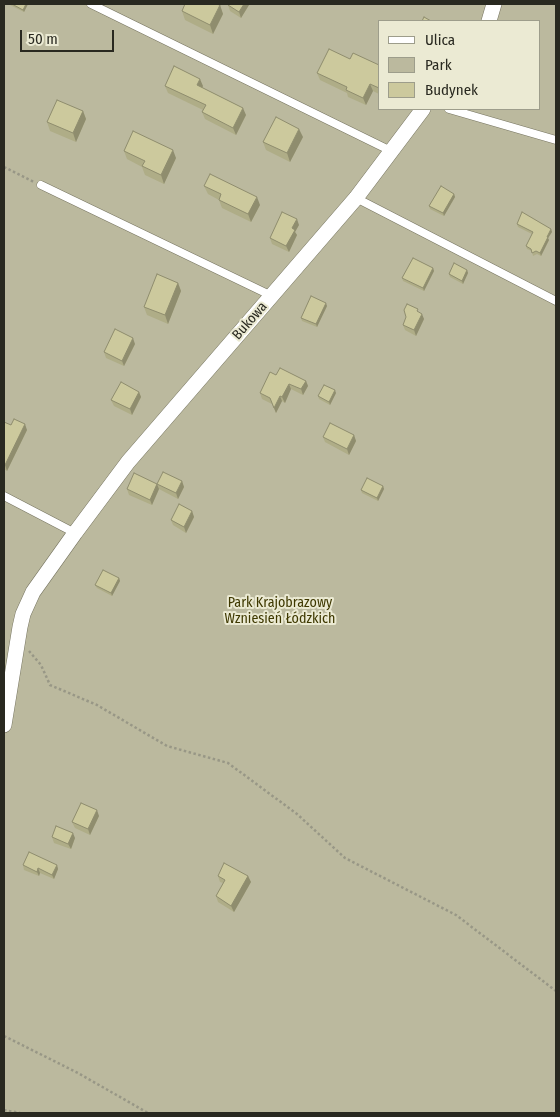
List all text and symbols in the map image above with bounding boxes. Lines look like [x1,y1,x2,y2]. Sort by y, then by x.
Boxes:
scale bar [22,20,116,52]
legend [378,20,540,110]
text: 50 m [28,30,58,48]
text: Ulica [425,31,455,49]
text: Park [425,56,452,74]
text: Budynek [425,81,478,99]
street label: Bukowa [229,299,271,343]
park label: Park Krajobrazowy Wzniesień Łódzkich [225,595,335,628]

